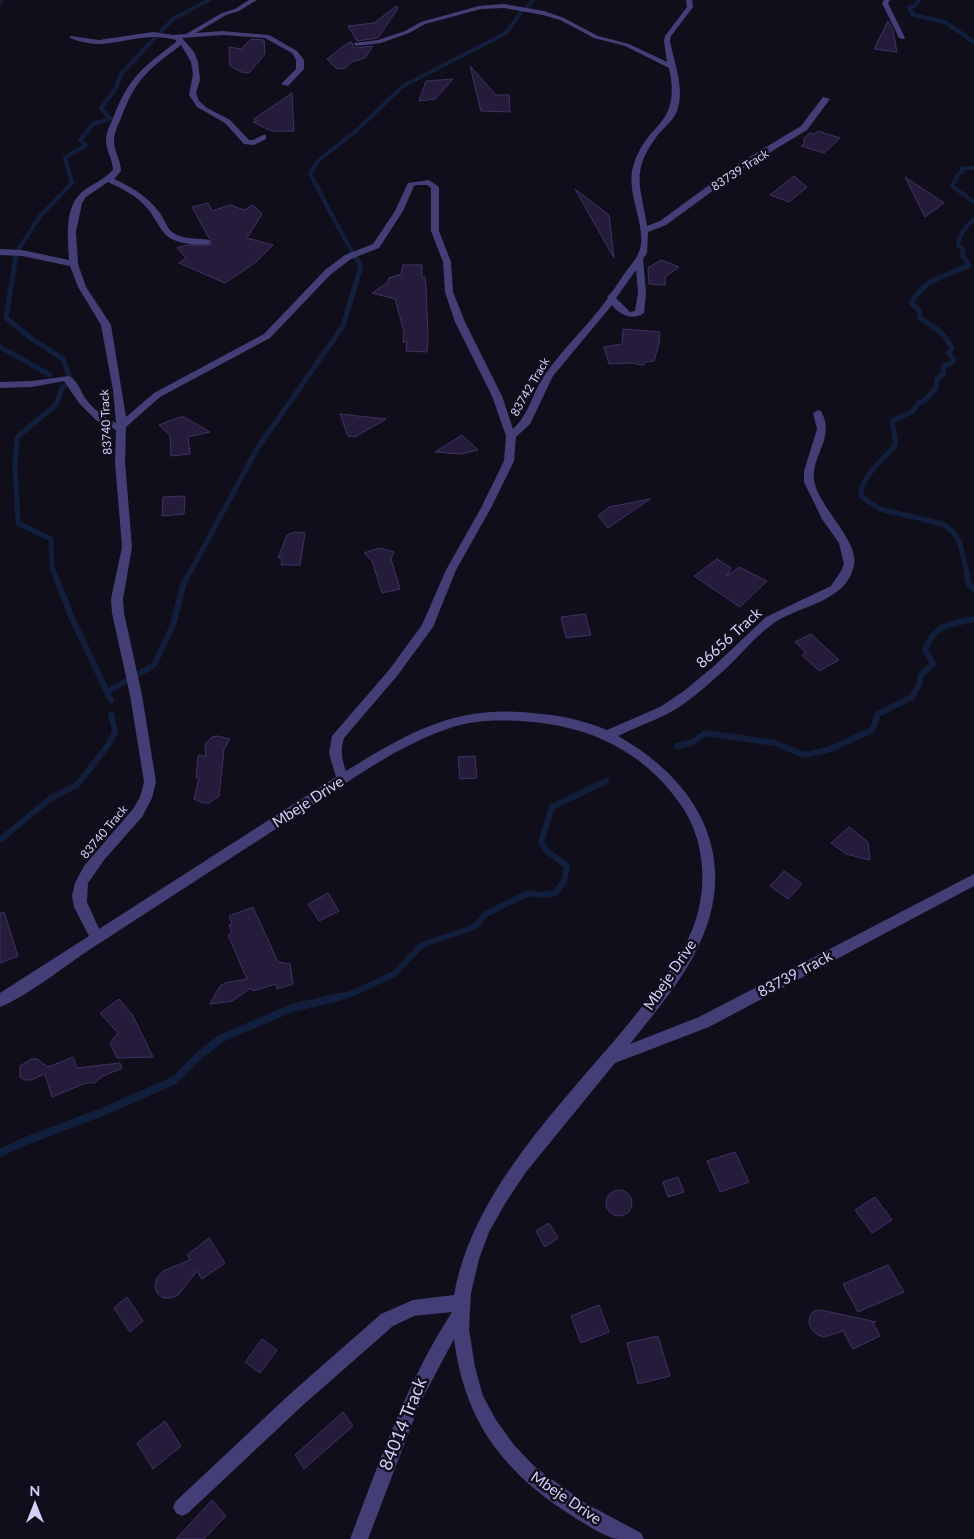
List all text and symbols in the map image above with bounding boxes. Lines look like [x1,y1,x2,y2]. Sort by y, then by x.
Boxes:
street label: 83739 Track [708,145,772,194]
street label: 83742 Track [507,354,553,419]
street label: 83740 Track [96,388,115,455]
street label: 86656 Track [692,603,765,671]
street label: Mbeje Drive [268,771,346,831]
street label: 83740 Track [77,801,131,862]
street label: Mbeje Drive [639,936,699,1013]
street label: 83739 Track [754,946,835,1000]
street label: 84014 Track [374,1373,431,1473]
street label: Mbeje Drive [528,1467,605,1527]
north arrow [10,1479,60,1529]
text: N [30,1482,40,1499]

